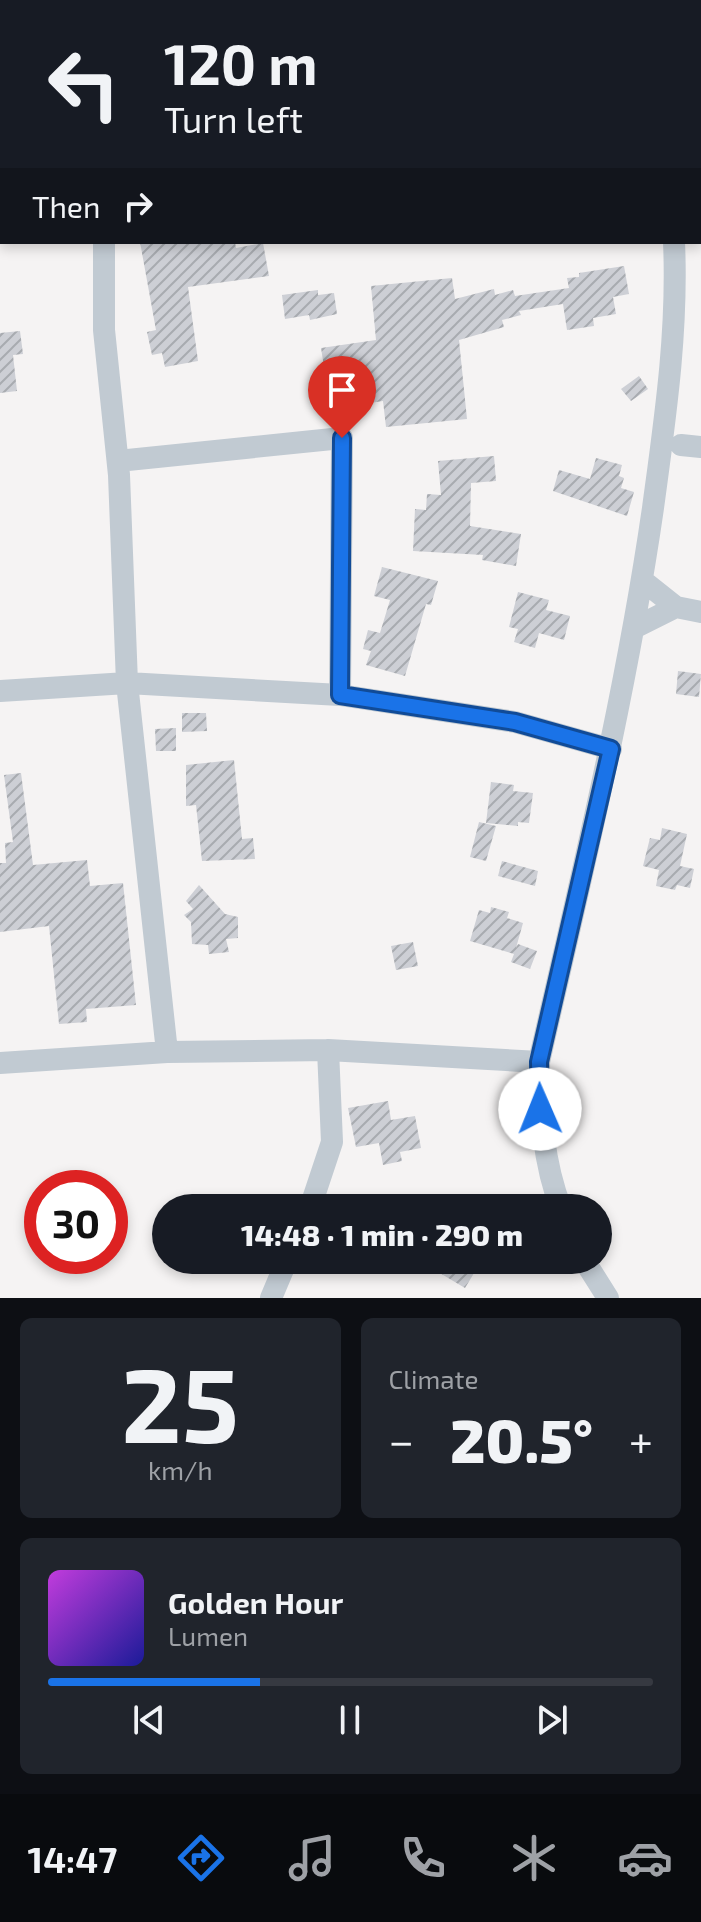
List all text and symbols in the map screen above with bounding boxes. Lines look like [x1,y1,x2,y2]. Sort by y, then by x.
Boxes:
text: 120 m [164,29,318,96]
icon: left [32,32,136,136]
text: Turn left [164,97,303,140]
icon: right [116,184,160,228]
text: Then [32,188,100,224]
pin [308,356,376,438]
icon: arrive [320,368,364,412]
position arrow [498,1067,582,1151]
speed limit sign: 30 [24,1170,128,1274]
text: 14:48 · 1 min · 290 m [241,1216,523,1252]
text: 25 [121,1339,239,1464]
text: Climate [389,1363,478,1394]
text: 20.5° [450,1403,593,1475]
text: − [389,1413,414,1466]
text: + [629,1413,653,1466]
text: km/h [148,1454,213,1485]
text: Golden Hour [168,1584,343,1620]
text: Lumen [168,1620,248,1651]
icon: previous [127,1698,171,1742]
icon: pause [328,1698,372,1742]
icon: next [530,1698,574,1742]
icon: directions [173,1830,229,1886]
icon: music [284,1830,340,1886]
icon: phone [395,1830,451,1886]
icon: climate [506,1830,562,1886]
icon: car [617,1830,673,1886]
text: 14:47 [28,1837,117,1880]

